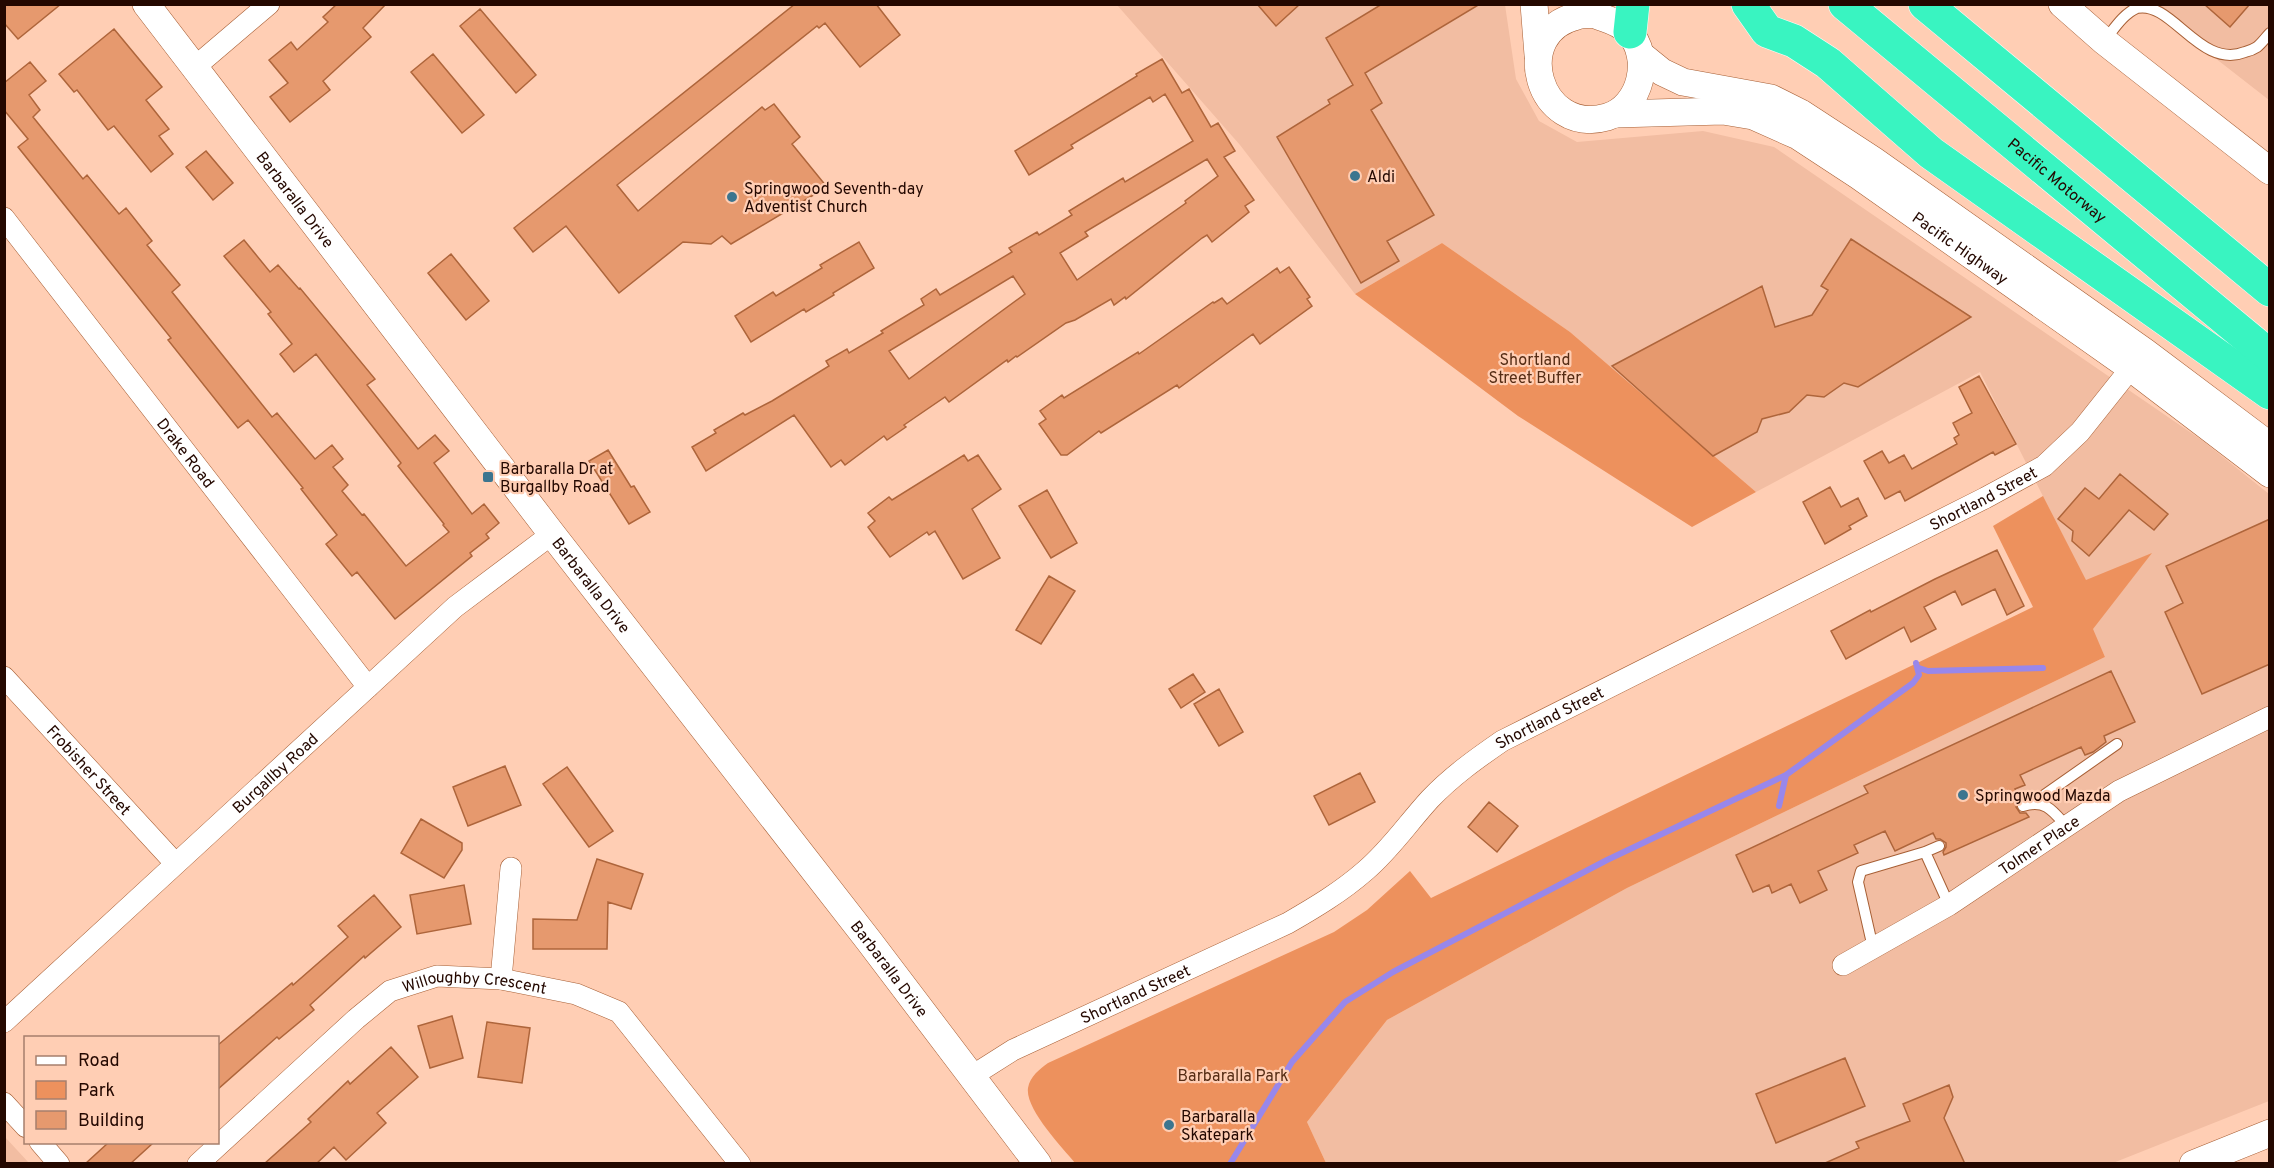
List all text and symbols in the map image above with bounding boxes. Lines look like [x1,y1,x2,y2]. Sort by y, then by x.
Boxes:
street label: Pacific Motorway [2003,135,2110,228]
street label: Barbaralla Drive [251,148,337,253]
place label: Aldi [1367,168,1395,188]
marker: Aldi [1348,169,1362,183]
place label: Springwood Seventh-day Adventist Church [744,180,924,218]
marker: Springwood Seventh-day Adventist Church [725,190,739,204]
street label: Pacific Highway [1908,209,2011,290]
park label: Shortland Street Buffer [1488,351,1582,389]
street label: Drake Road [151,415,218,493]
place label: Barbaralla Dr at Burgallby Road [500,460,613,498]
street label: Shortland Street [1927,464,2041,536]
marker: Barbaralla Dr at Burgallby Road [481,470,495,484]
street label: Barbaralla Drive [546,534,634,638]
street label: Shortland Street [1492,683,1608,755]
street label: Frobisher Street [41,722,134,820]
street label: Burgallby Road [229,730,323,819]
place label: Springwood Mazda [1975,787,2111,807]
marker: Springwood Mazda [1956,788,1970,802]
street label: Tolmer Place [1996,812,2084,881]
street label: Barbaralla Drive [845,917,931,1022]
street label: Shortland Street [1078,961,1194,1029]
street label: Willoughby Crescent [400,968,548,1000]
legend [24,1036,219,1144]
text: Road [78,1050,120,1073]
park label: Barbaralla Park [1177,1067,1289,1087]
text: Park [78,1080,115,1103]
place label: Barbaralla Skatepark [1181,1108,1255,1146]
text: Building [78,1110,144,1133]
marker: Barbaralla Skatepark [1162,1118,1176,1132]

